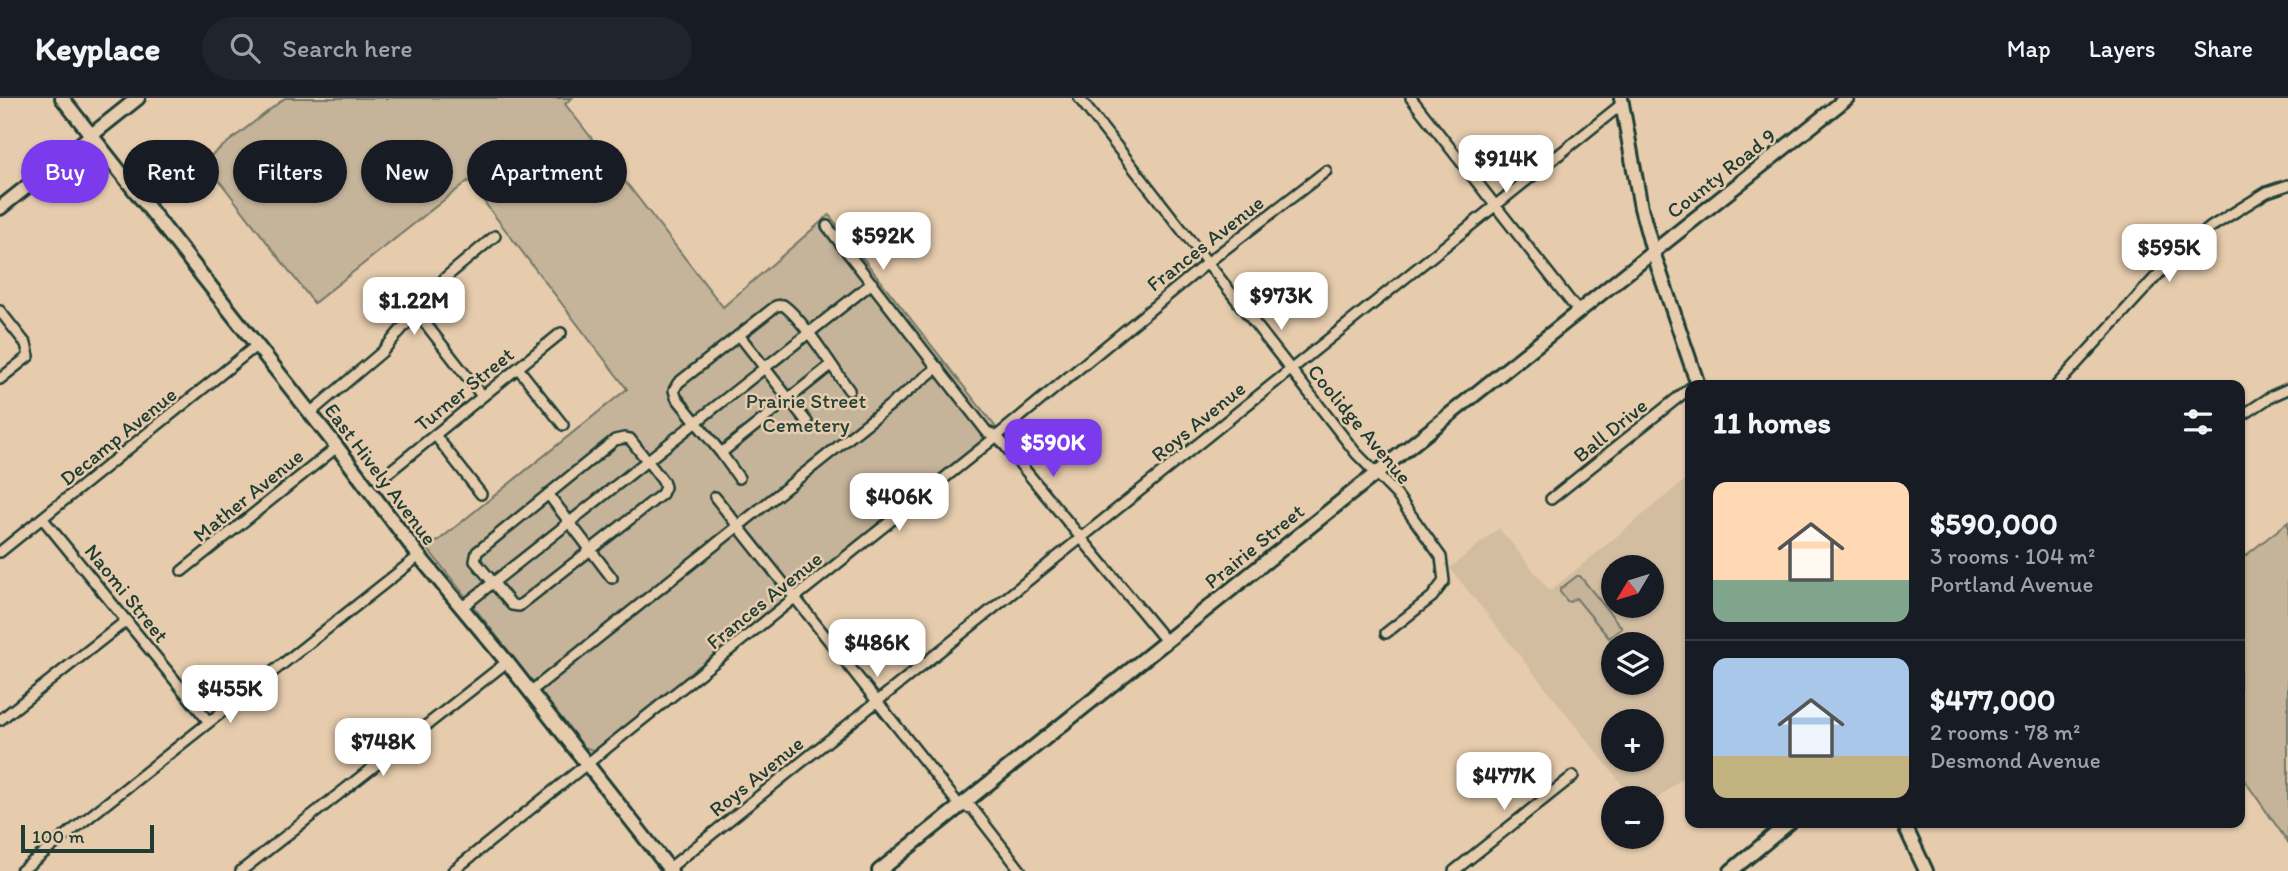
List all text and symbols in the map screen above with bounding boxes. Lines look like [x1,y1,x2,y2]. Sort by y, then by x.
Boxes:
search box [202,17,692,80]
text: Keyplace [35,29,160,68]
icon: search [226,29,264,67]
text: Search here [282,32,413,64]
text: Map [2007,34,2051,63]
text: Layers [2089,34,2156,63]
text: Share [2194,34,2253,63]
street label: County Road 9 [1661,123,1781,223]
pin: $914K [1457,136,1555,195]
chip: Buy [21,140,109,203]
chip: Rent [123,140,219,203]
chip: Filters [233,140,347,203]
chip: New [361,140,453,203]
chip: Apartment [467,140,627,203]
text: $914K [1475,144,1537,172]
street label: Frances Avenue [1141,190,1269,296]
pin: $592K [834,212,932,272]
text: $592K [852,221,914,249]
pin: $595K [2120,225,2218,284]
text: $595K [2138,233,2200,261]
pin: $973K [1232,272,1330,332]
pin: $1.22M [357,278,471,337]
text: $973K [1250,281,1312,309]
text: $1.22M [379,286,449,314]
street label: Turner Street [409,341,519,437]
street label: Coolidge Avenue [1303,359,1417,489]
street label: Roys Avenue [1146,375,1250,467]
street label: Decamp Avenue [55,381,181,491]
park label: Prairie Street Cemetery [746,388,866,437]
street label: Ball Drive [1568,393,1652,467]
street label: East Hively Avenue [319,398,443,550]
icon: filters [2179,403,2217,441]
text: 11 homes [1713,404,1831,441]
pin: $590K [1004,420,1102,479]
text: $590K [1021,428,1085,456]
street label: Mather Avenue [188,443,308,547]
pin: $406K [850,474,948,533]
text: $406K [866,482,932,510]
street label: Prairie Street [1199,498,1309,594]
text: $590,000 [1930,505,2058,542]
icon: home [1769,510,1853,594]
street label: Naomi Street [80,539,174,647]
text: 3 rooms · 104 m² [1930,542,2095,570]
street label: Frances Avenue [701,546,827,654]
north arrow [1601,555,1664,618]
map controls [1601,555,1664,849]
text: Portland Avenue [1930,570,2093,598]
pin: $486K [828,620,926,679]
text: $486K [845,628,909,656]
button: layers [1601,632,1664,695]
pin: $455K [181,666,279,725]
text: $455K [198,674,262,702]
text: $477,000 [1930,681,2056,718]
icon: home [1769,686,1853,770]
button: + [1601,709,1664,772]
pin: $748K [334,718,432,778]
text: 2 rooms · 78 m² [1930,718,2080,746]
text: $748K [351,727,415,755]
street label: Roys Avenue [704,730,808,822]
text: Desmond Avenue [1930,746,2101,774]
pin: $477K [1455,752,1553,812]
text: $477K [1473,761,1536,789]
button: − [1601,786,1664,849]
scale bar [21,822,154,854]
text: 100 m [32,825,84,848]

